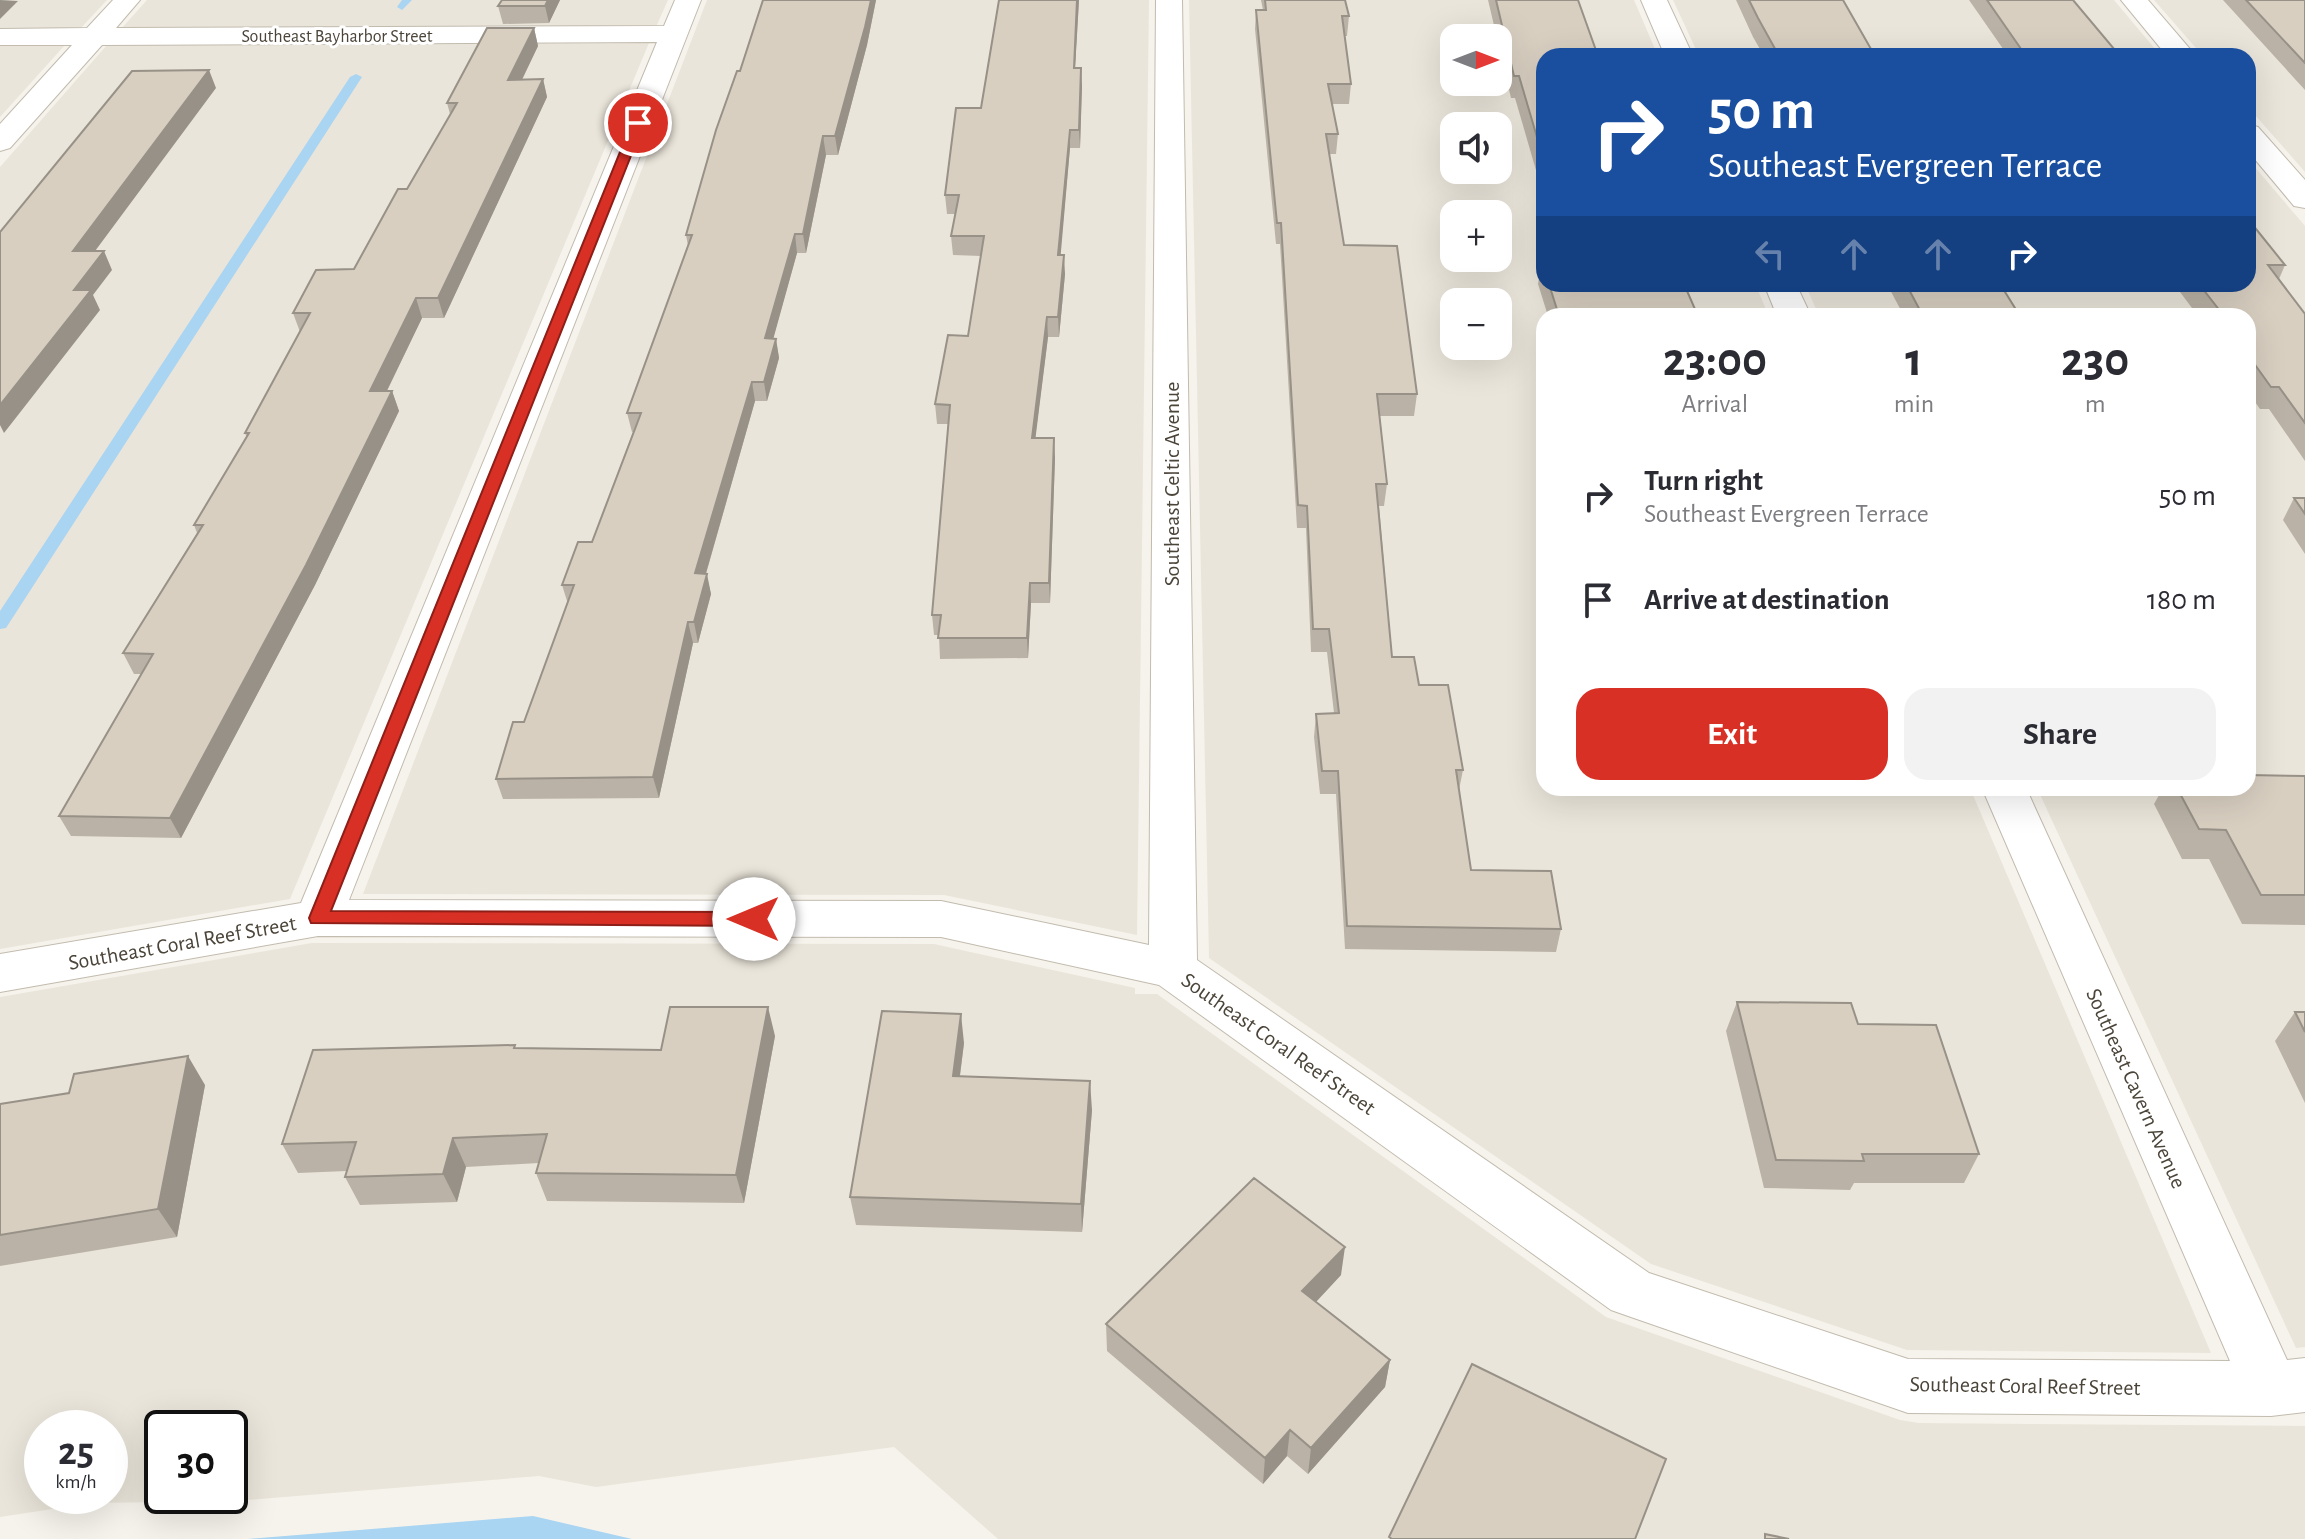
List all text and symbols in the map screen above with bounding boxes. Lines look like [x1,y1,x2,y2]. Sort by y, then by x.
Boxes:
north arrow [1440,24,1512,96]
map controls [1440,24,1512,360]
street label: Southeast Bayharbor Street [241,28,433,46]
icon: right [1576,80,1680,184]
text: 50 m [1708,83,1815,139]
pin [604,89,672,157]
icon: arrive [616,101,660,145]
button: sound [1440,112,1512,184]
text: Southeast Evergreen Terrace [1708,148,2102,184]
button: + [1440,200,1512,272]
icon: left [1748,232,1792,276]
icon: ahead [1832,232,1876,276]
icon: ahead [1916,232,1960,276]
icon: right [2000,232,2044,276]
button: − [1440,288,1512,360]
text: 23:00 [1663,337,1767,385]
text: 1 [1905,337,1923,385]
text: 230 [2061,337,2129,385]
street label: Southeast Celtic Avenue [1161,382,1183,586]
text: Arrival [1681,391,1748,417]
text: min [1894,391,1934,417]
text: m [2085,391,2106,417]
text: Turn right [1644,466,1763,496]
icon: right [1576,474,1620,518]
text: 50 m [2159,481,2216,511]
text: Southeast Evergreen Terrace [1644,501,1929,527]
icon: arrive [1576,578,1620,622]
text: Arrive at destination [1644,585,1890,615]
text: 180 m [2147,585,2216,615]
button: Exit [1576,688,1888,780]
button: Share [1904,688,2216,780]
position arrow [712,877,796,961]
street label: Southeast Coral Reef Street [67,912,298,974]
street label: Southeast Coral Reef Street [1177,969,1379,1119]
street label: Southeast Cavern Avenue [2082,985,2190,1192]
street label: Southeast Coral Reef Street [1909,1373,2141,1399]
speed limit sign: 30 [144,1410,248,1514]
text: 25 [58,1432,94,1472]
text: km/h [55,1472,97,1492]

